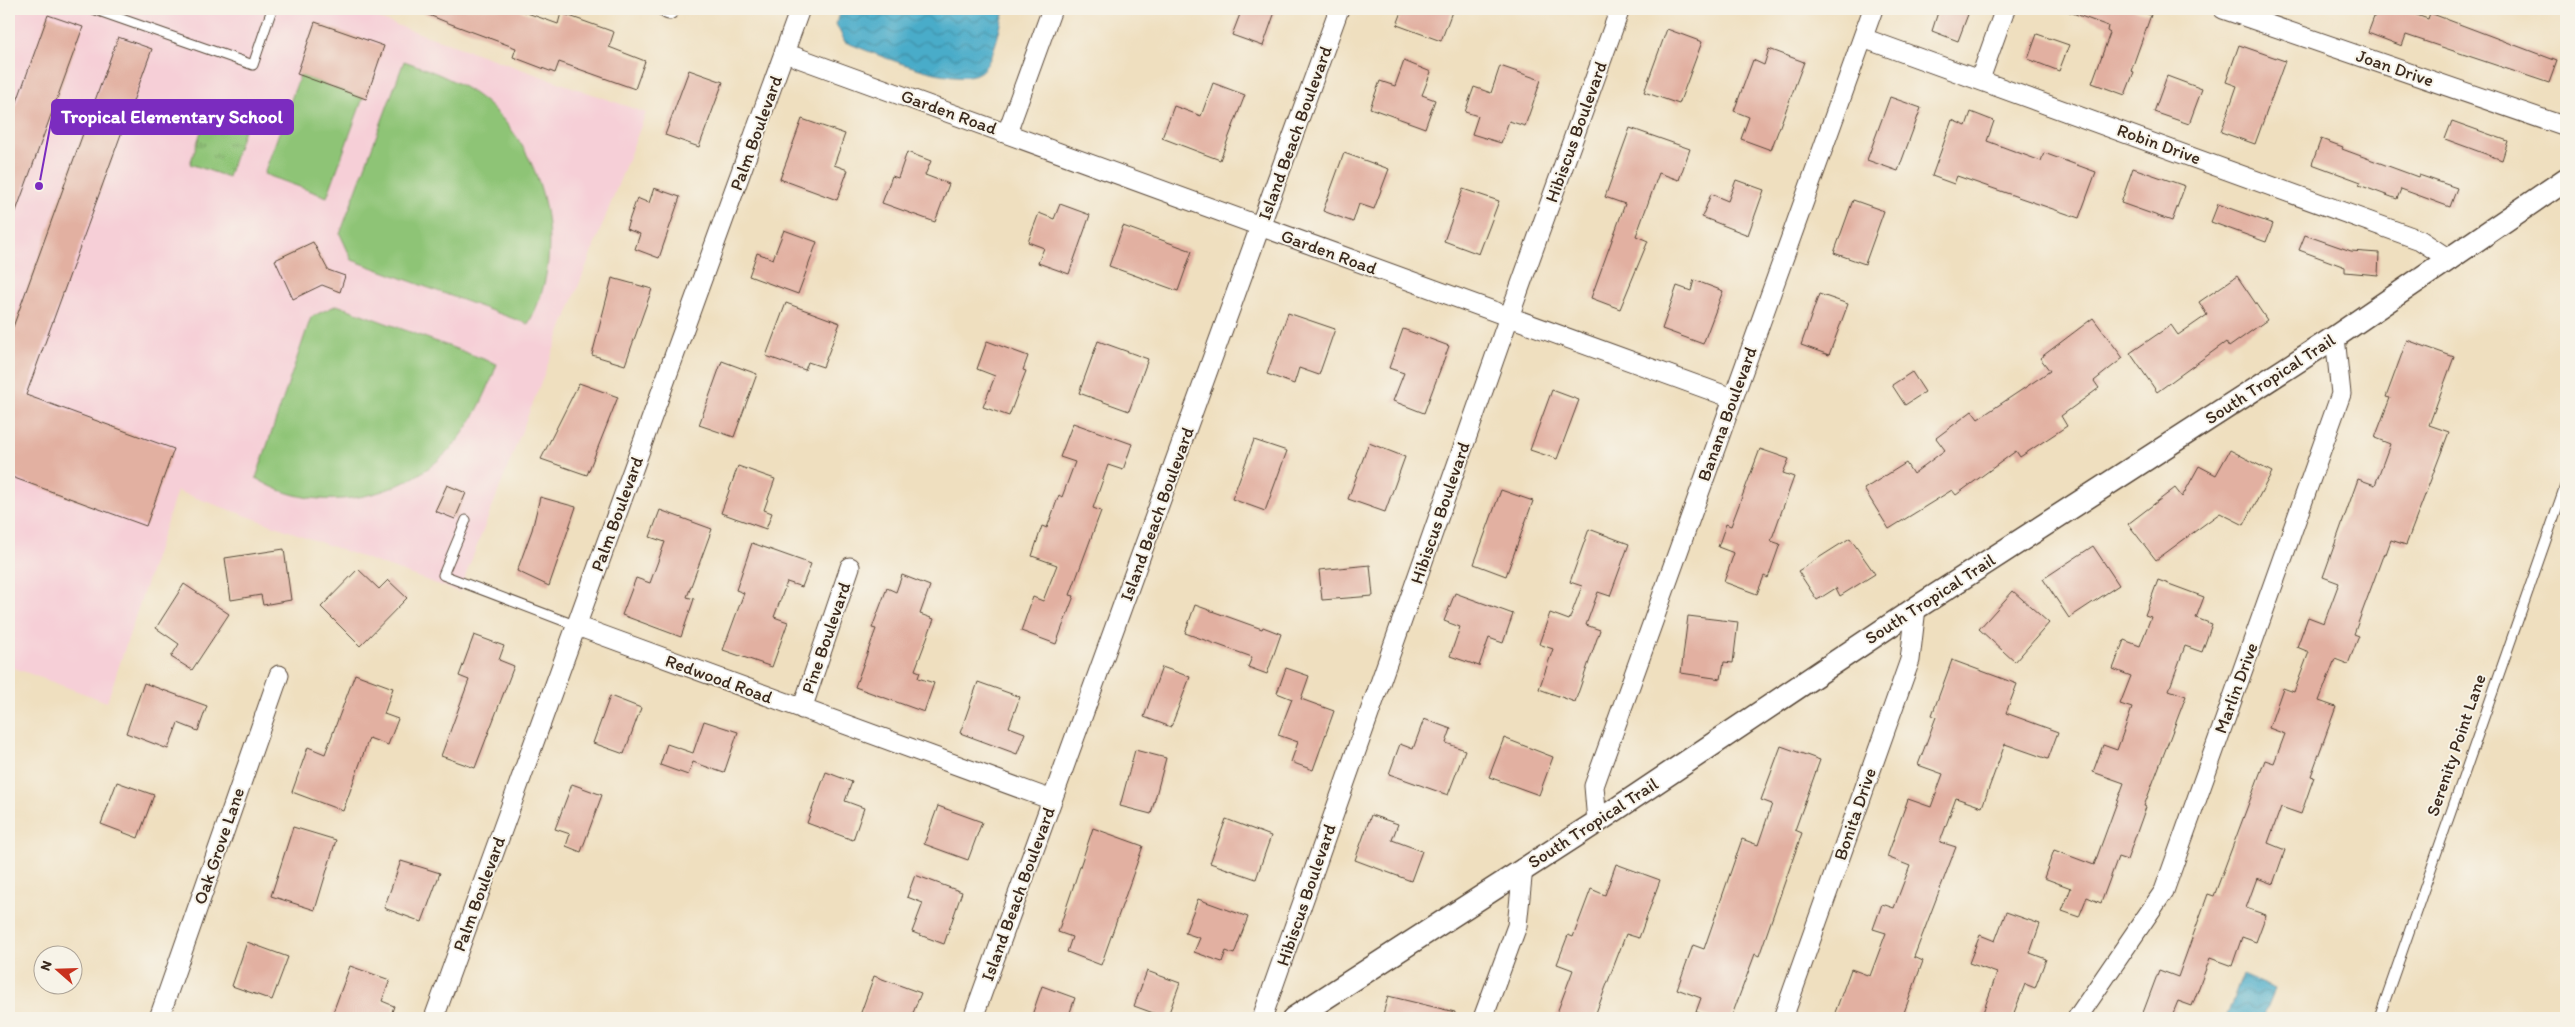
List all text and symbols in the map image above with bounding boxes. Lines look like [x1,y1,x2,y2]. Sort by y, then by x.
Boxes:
street label: Island Beach Boulevard [1253,43,1337,223]
street label: Joan Drive [2353,45,2437,91]
street label: Hibiscus Boulevard [1540,58,1612,206]
street label: Palm Boulevard [725,72,787,193]
street label: Garden Road [898,84,1000,140]
callout: Tropical Elementary School [52,100,293,134]
text: Tropical Elementary School [60,105,284,128]
street label: Robin Drive [2114,119,2204,169]
street label: Garden Road [1278,224,1380,280]
street label: South Tropical Trail [2201,329,2339,429]
street label: Banana Boulevard [1692,343,1762,484]
street label: Island Beach Boulevard [1115,424,1199,604]
street label: Hibiscus Boulevard [1405,439,1475,587]
street label: Palm Boulevard [586,453,648,574]
street label: South Tropical Trail [1861,549,1999,649]
street label: Pine Boulevard [797,579,855,697]
street label: Marlin Drive [2209,640,2263,736]
street label: Redwood Road [662,649,776,709]
street label: Serenity Point Lane [2421,671,2491,819]
street label: Bonita Drive [1829,765,1881,863]
street label: South Tropical Trail [1524,773,1662,873]
street label: Oak Grove Lane [189,785,249,907]
street label: Island Beach Boulevard [976,804,1060,984]
street label: Hibiscus Boulevard [1271,821,1341,969]
street label: Palm Boulevard [448,833,510,954]
north arrow [32,944,82,994]
text: N [37,958,56,973]

